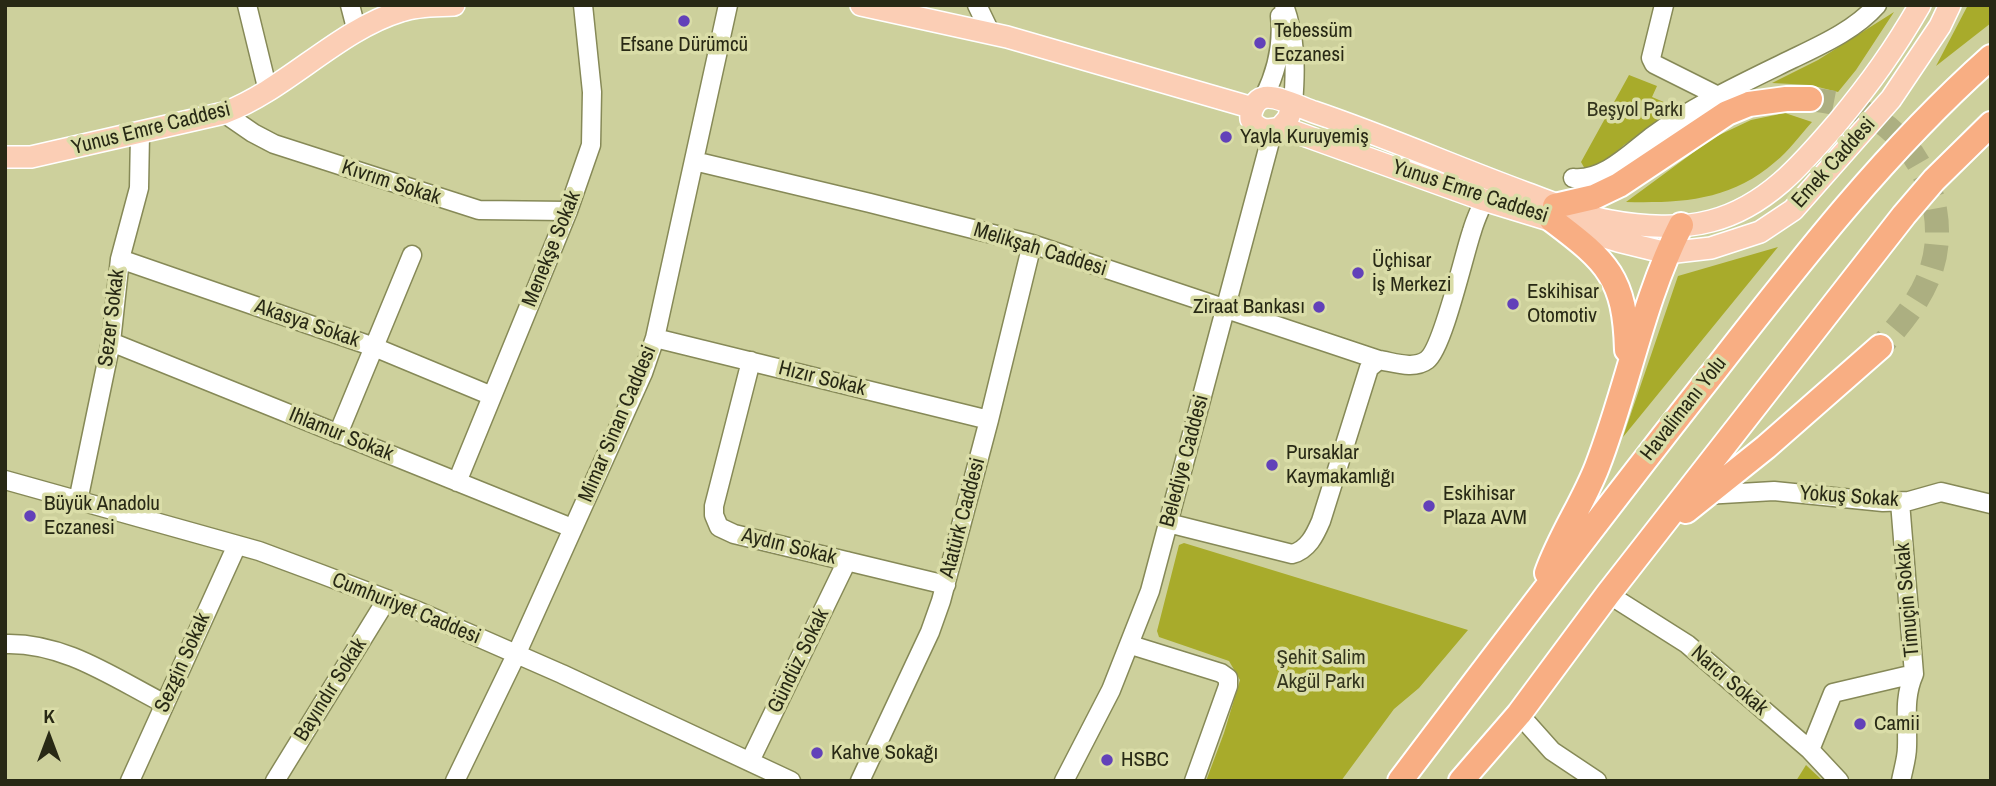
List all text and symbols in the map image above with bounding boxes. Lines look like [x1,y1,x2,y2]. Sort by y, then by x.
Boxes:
marker: Efsane Dürümcü [676,13,692,29]
place label: Tebessüm Eczanesi [1274,18,1352,68]
place label: Efsane Dürümcü [620,32,748,58]
marker: Tebessüm Eczanesi [1252,35,1268,51]
street label: Yunus Emre Caddesi [69,97,233,161]
park label: Beşyol Parkı [1587,97,1683,123]
street label: Emek Caddesi [1787,113,1881,213]
place label: Yayla Kuruyemiş [1240,124,1369,150]
marker: Yayla Kuruyemiş [1218,129,1234,145]
street label: Kıvrım Sokak [338,155,444,211]
street label: Yunus Emre Caddesi [1389,155,1551,229]
street label: Menekşe Sokak [517,187,587,311]
street label: Melikşah Caddesi [970,218,1110,282]
place label: Üçhisar İş Merkezi [1372,248,1451,298]
marker: Üçhisar İş Merkezi [1350,265,1366,281]
street label: Sezer Sokak [94,268,130,368]
place label: Eskihisar Otomotiv [1527,279,1599,329]
street label: Akasya Sokak [251,294,363,354]
place label: Ziraat Bankası [1193,294,1305,320]
marker: Eskihisar Otomotiv [1505,296,1521,312]
marker: Ziraat Bankası [1311,299,1327,315]
street label: Mimar Sinan Caddesi [574,342,662,506]
street label: Havalimanı Yolu [1636,352,1732,466]
street label: Hızır Sokak [776,356,868,402]
street label: Belediye Caddesi [1155,392,1215,530]
street label: Ihlamur Sokak [285,403,397,467]
place label: Pursaklar Kaymakamlığı [1286,440,1395,490]
street label: Atatürk Caddesi [935,455,991,581]
marker: Pursaklar Kaymakamlığı [1264,457,1280,473]
place label: Eskihisar Plaza AVM [1443,481,1527,531]
street label: Yokuş Sokak [1799,481,1899,513]
place label: Büyük Anadolu Eczanesi [44,491,160,541]
marker: Eskihisar Plaza AVM [1421,498,1437,514]
marker: Büyük Anadolu Eczanesi [22,508,38,524]
street label: Aydın Sokak [739,523,839,571]
street label: Timuçin Sokak [1890,542,1926,658]
street label: Cumhuriyet Caddesi [328,568,484,650]
street label: Gündüz Sokak [763,605,835,717]
street label: Sezgin Sokak [150,609,216,717]
street label: Bayındır Sokak [289,634,373,746]
street label: Narcı Sokak [1685,641,1773,721]
park label: Şehit Salim Akgül Parkı [1276,645,1366,695]
north arrow [14,702,84,772]
text: K [43,703,55,729]
place label: Camii [1874,711,1920,737]
marker: Camii [1852,716,1868,732]
place label: Kahve Sokağı [831,740,938,766]
marker: Kahve Sokağı [809,745,825,761]
place label: HSBC [1121,747,1169,773]
marker: HSBC [1099,752,1115,768]

